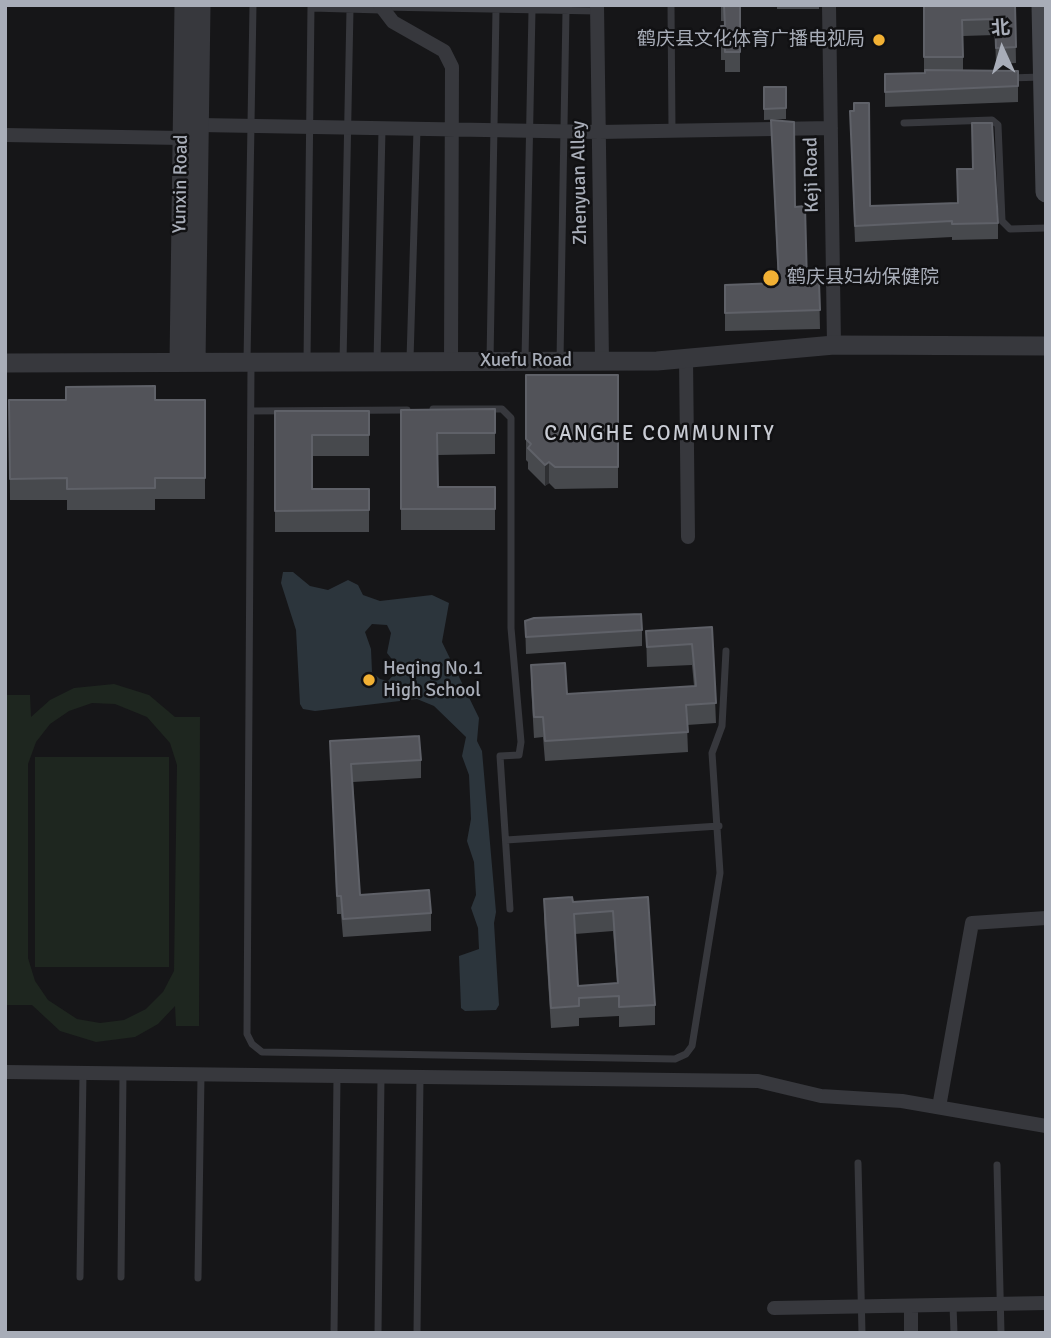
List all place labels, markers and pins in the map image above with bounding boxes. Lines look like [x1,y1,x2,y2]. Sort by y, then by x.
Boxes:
place label: 鹤庆县文化体育广播电视局 [637,29,865,51]
marker: 鹤庆县文化体育广播电视局 [871,32,887,48]
place label: 鹤庆县妇幼保健院 [787,267,939,289]
marker: 鹤庆县妇幼保健院 [761,268,781,288]
place label: Heqing No.1 High School [383,658,483,702]
marker: Heqing No.1 High School [361,672,377,688]

